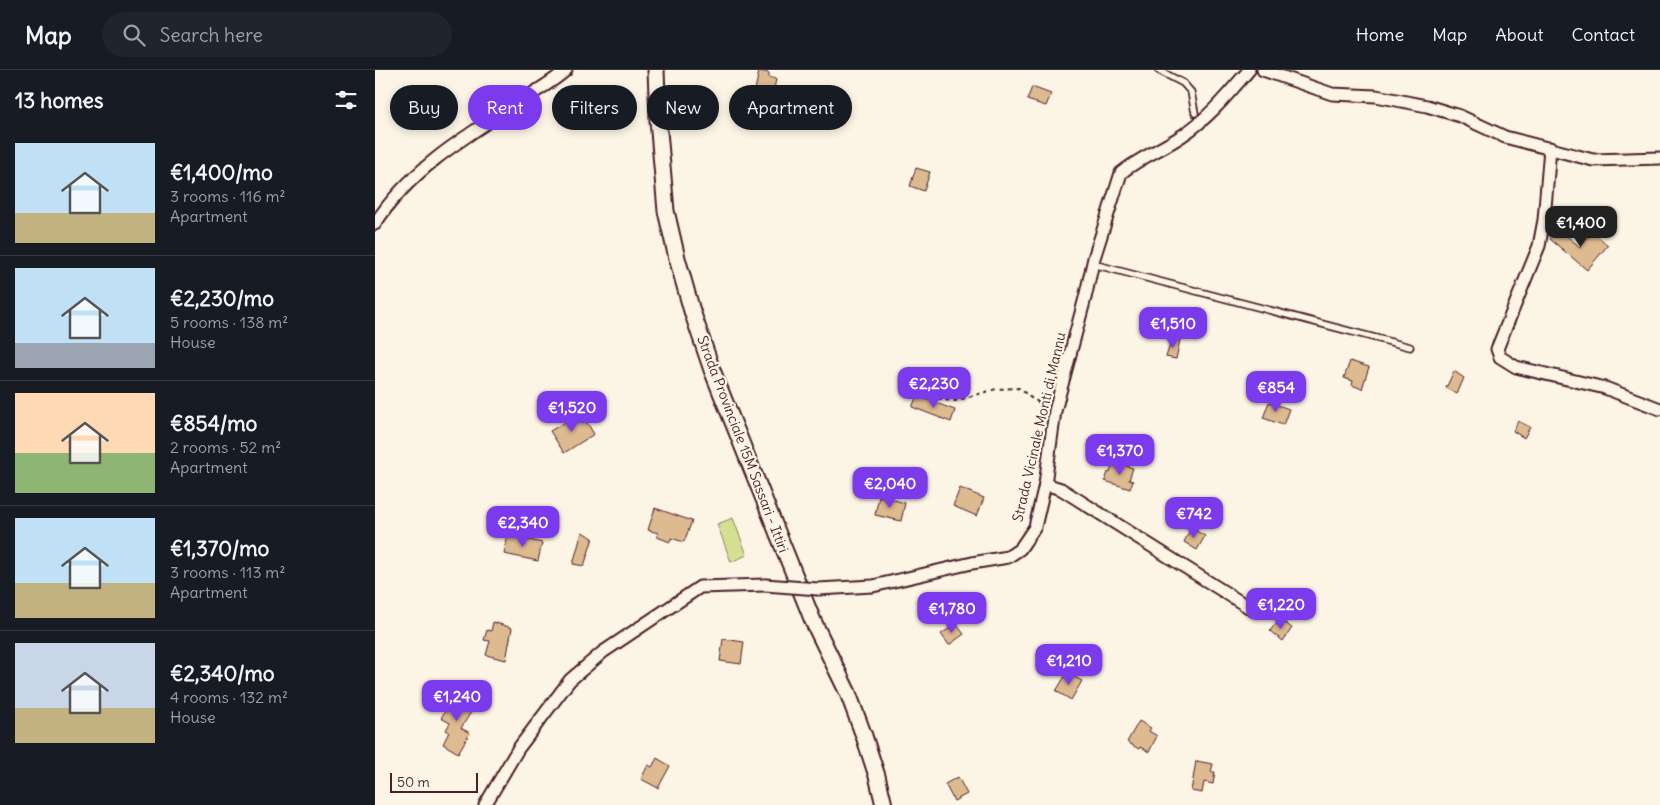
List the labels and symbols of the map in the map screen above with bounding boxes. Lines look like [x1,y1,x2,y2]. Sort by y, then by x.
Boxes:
pin: €1,400 [1540,206,1622,248]
pin: €1,510 [1132,306,1214,349]
street label: Strada Vicinale Monti di Mannu [1008,330,1070,524]
street label: Strada Provinciale 15M Sassari - Ittiri [693,333,793,555]
pin: €2,230 [893,366,975,409]
pin: €854 [1246,370,1306,413]
pin: €1,520 [531,390,613,433]
pin: €1,370 [1079,434,1161,476]
pin: €2,040 [849,466,931,509]
pin: €742 [1164,496,1224,539]
pin: €2,340 [482,506,564,548]
pin: €1,220 [1240,588,1322,630]
pin: €1,780 [911,592,993,634]
pin: €1,210 [1028,644,1110,686]
pin: €1,240 [416,680,498,722]
scale bar [390,770,477,793]

